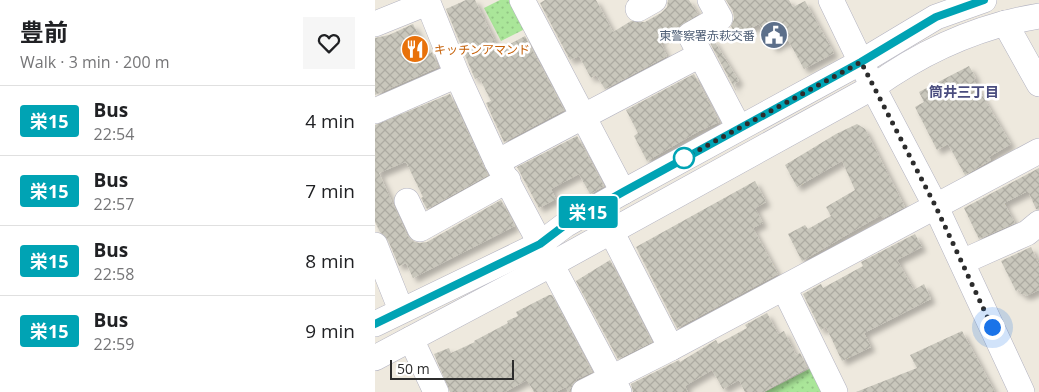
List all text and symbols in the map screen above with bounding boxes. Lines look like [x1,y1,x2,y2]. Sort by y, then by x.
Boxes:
text: 豊前 [20,15,68,48]
button: heart [303,17,355,69]
public building icon: 東警察署赤萩交番 [759,20,789,50]
place label: 東警察署赤萩交番 [659,27,755,44]
restaurant icon: キッチンアマンド [400,34,430,64]
place label: キッチンアマンド [434,41,530,58]
text: Walk · 3 min · 200 m [20,51,170,73]
district label: 筒井三丁目 [929,82,999,101]
text: Bus [94,97,128,123]
text: 4 min [305,108,355,134]
text: 栄15 [30,109,69,133]
text: 22:54 [94,123,134,145]
unlabelled marker [673,147,695,169]
text: Bus [94,167,128,193]
text: 7 min [305,178,355,204]
text: 栄15 [30,179,69,203]
text: 22:57 [94,193,134,215]
line badge: 栄15 [559,196,617,228]
text: 栄15 [569,200,607,224]
text: Bus [94,237,128,263]
text: 8 min [305,248,355,274]
text: 栄15 [30,249,69,273]
text: 22:58 [94,263,134,285]
text: Bus [94,307,128,333]
your location [980,315,1005,340]
text: 9 min [305,318,355,344]
text: 栄15 [30,319,69,343]
text: 22:59 [94,333,134,355]
scale bar [390,357,514,380]
text: 50 m [397,359,430,378]

